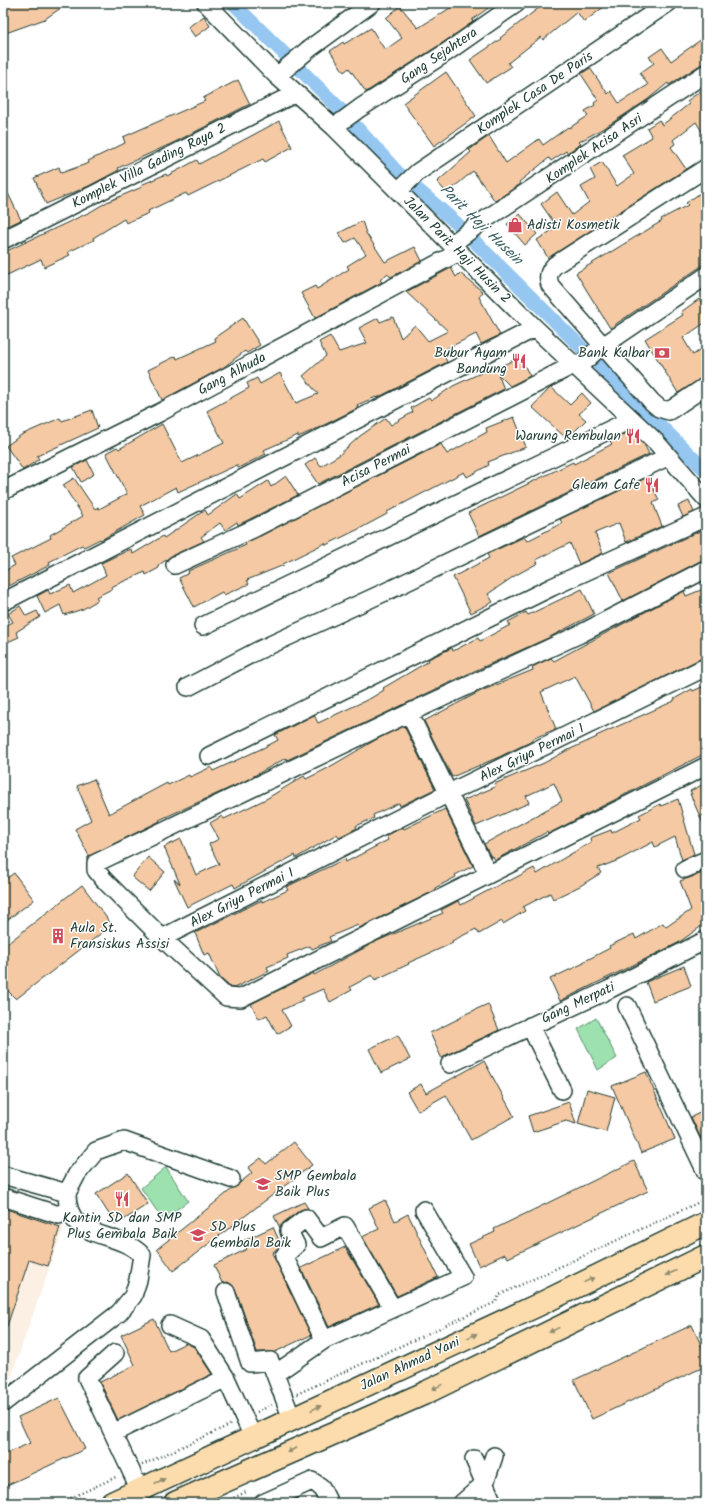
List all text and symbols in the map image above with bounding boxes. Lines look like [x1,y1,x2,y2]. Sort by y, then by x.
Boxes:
street label: Gang Sejahtera [396,22,482,90]
street label: Komplek Casa De Paris [472,46,598,140]
street label: Komplek Acisa Asri [541,108,648,190]
street label: Komplek Villa Gading Raya 2 [68,117,230,215]
water label: Parit Haji Husein [434,179,529,272]
street label: Jalan Parit Haji Husin 2 [398,191,516,309]
place label: Adisti Kosmetik [527,214,620,236]
shop icon: Adisti Kosmetik [506,216,524,234]
place label: Bubur Ayam Bandung [434,342,507,380]
place label: Bank Kalbar [578,342,651,364]
bank icon: Bank Kalbar [653,344,671,362]
street label: Gang Alhuda [194,347,270,401]
restaurant icon: Bubur Ayam Bandung [510,352,528,370]
place label: Warung Rembulan [515,425,621,447]
restaurant icon: Warung Rembulan [624,427,642,445]
street label: Acisa Permai [337,439,415,493]
place label: Gleam Cafe [572,474,641,496]
restaurant icon: Gleam Cafe [643,476,661,494]
street label: Alex Griya Permai I [476,718,588,788]
street label: Alex Griya Permai I [186,862,298,934]
place label: Aula St. Fransiskus Assisi [70,917,170,955]
building icon: Aula St. Fransiskus Assisi [49,927,67,945]
street label: Gang Merpati [538,976,619,1030]
place label: SMP Gembala Baik Plus [275,1165,357,1203]
school or university icon: SMP Gembala Baik Plus [254,1175,272,1193]
restaurant icon: Kantin SD dan SMP Plus Gembala Baik [113,1190,131,1208]
place label: Kantin SD dan SMP Plus Gembala Baik [63,1207,182,1245]
place label: SD Plus Gembala Baik [210,1216,291,1254]
school or university icon: SD Plus Gembala Baik [189,1226,207,1244]
one-way arrow [665,1270,676,1276]
one-way arrow [584,1277,595,1283]
one-way arrow [548,1327,559,1333]
street label: Jalan Ahmad Yani [356,1331,464,1397]
one-way arrow [466,1332,478,1338]
one-way arrow [431,1384,443,1390]
one-way arrow [310,1405,321,1411]
one-way arrow [286,1448,298,1454]
one-way arrow [154,1478,166,1484]

